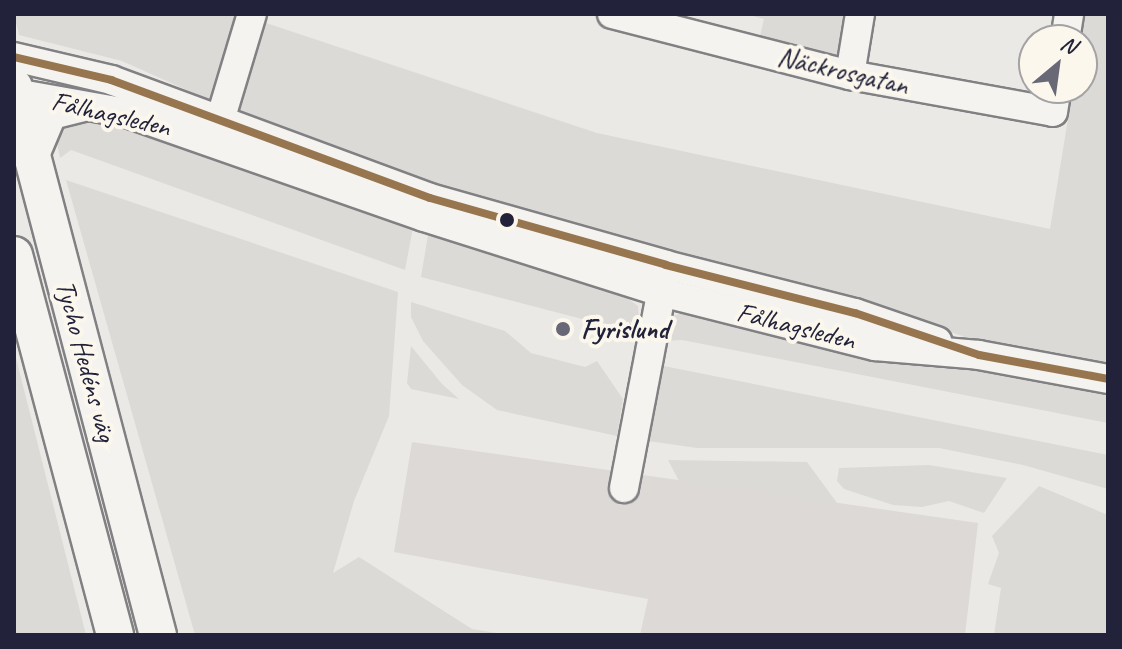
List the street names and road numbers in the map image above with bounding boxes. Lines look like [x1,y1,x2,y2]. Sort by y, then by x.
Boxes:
street label: Näckrosgatan [774,40,912,102]
street label: Fålhagsleden [48,84,174,144]
street label: Tycho Hedéns väg [48,277,124,445]
street label: Fålhagsleden [733,295,859,357]

